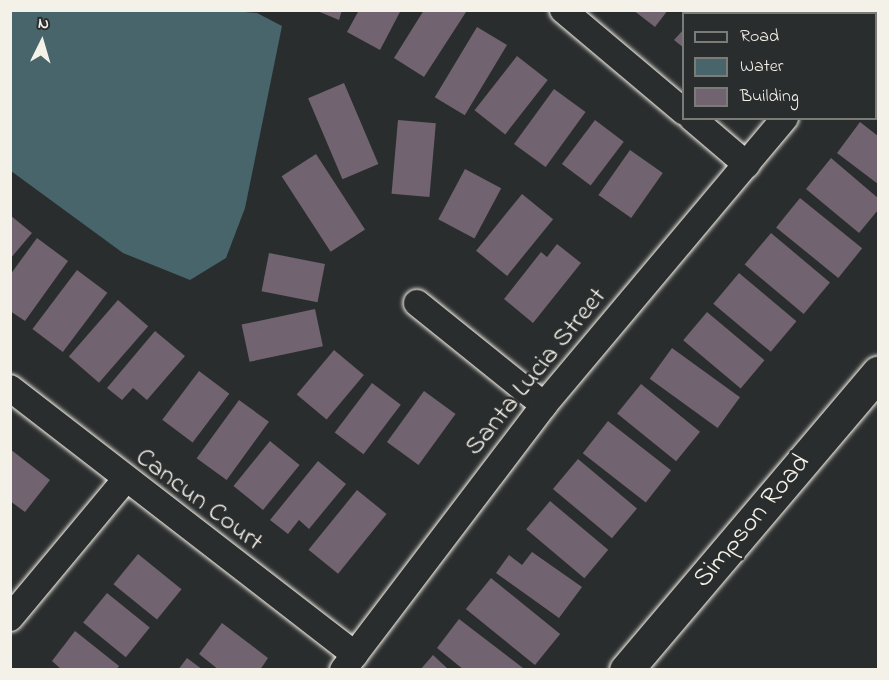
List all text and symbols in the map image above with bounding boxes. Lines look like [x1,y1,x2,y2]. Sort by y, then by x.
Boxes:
north arrow [12,12,72,72]
text: N [37,12,50,36]
legend [682,12,877,120]
text: Road [740,24,779,50]
text: Water [740,54,783,80]
text: Building [740,84,799,110]
street label: Santa Lucia Street [458,281,614,463]
street label: Cancun Court [129,441,269,559]
street label: Simpson Road [687,448,817,594]

